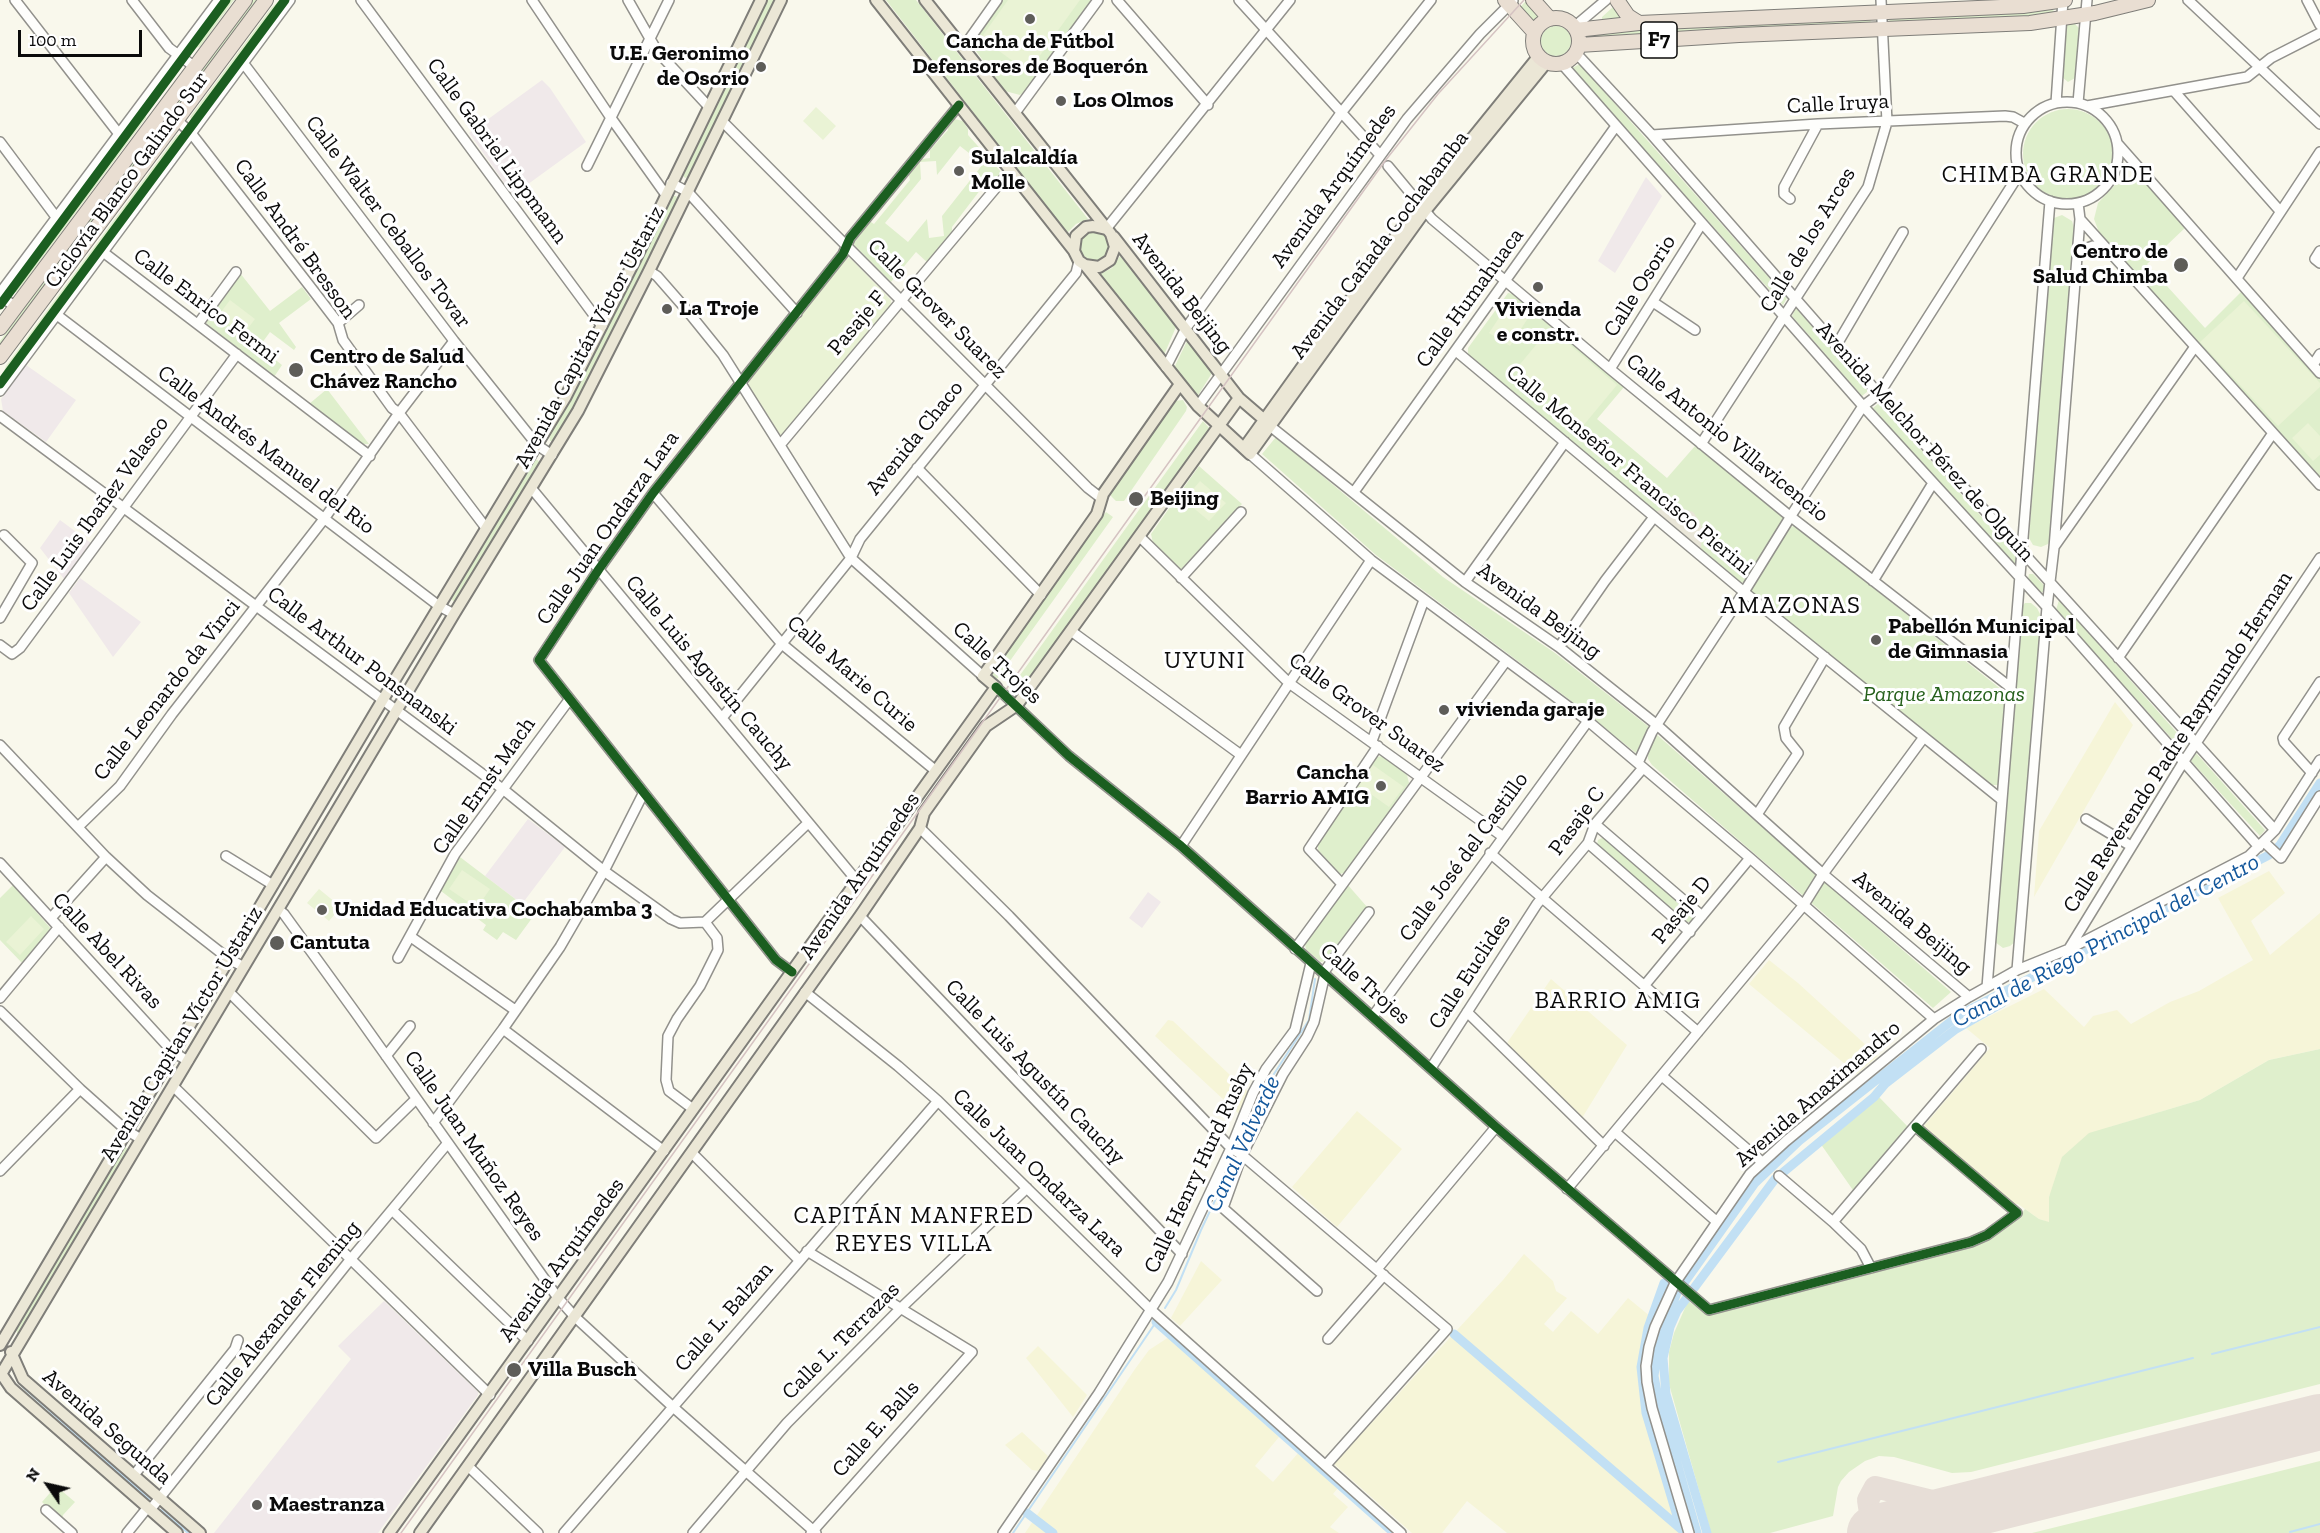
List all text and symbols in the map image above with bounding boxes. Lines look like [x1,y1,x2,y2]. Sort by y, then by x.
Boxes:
marker: Cancha de Fútbol Defensores de Boquerón [1023,12,1037,26]
scale bar [21,18,146,56]
road number: F7 [1641,22,1677,58]
text: 100 m [29,29,76,51]
place label: Cancha de Fútbol Defensores de Boquerón [912,29,1148,80]
place label: U.E. Geronimo de Osorio [609,41,749,92]
street label: Calle Gabriel Lippmann [421,53,573,249]
marker: U.E. Geronimo de Osorio [754,60,768,74]
street label: Ciclovía Blanco Galindo Sur [40,67,214,293]
place label: Los Olmos [1073,88,1174,114]
street label: Calle Iruya [1786,88,1890,120]
marker: Los Olmos [1054,94,1068,108]
street label: Avenida Arquímedes [1266,99,1402,273]
street label: Calle Walter Ceballos Tovar [299,110,477,334]
street label: Avenida Cañada Cochabamba [1286,126,1474,364]
place label: Sulalcaldía Molle [971,145,1078,196]
street label: Calle André Bresson [228,154,362,324]
district label: CHIMBA GRANDE [1942,161,2154,189]
street label: Calle de los Arces [1754,163,1862,317]
marker: Sulalcaldía Molle [952,164,966,178]
street label: Avenida Capitán Víctor Ustariz [509,201,671,473]
street label: Calle Humahuaca [1411,223,1529,373]
street label: Avenida Beijing [1126,227,1238,359]
street label: Calle Osorio [1598,230,1682,342]
street label: Calle Grover Suarez [862,234,1012,384]
place label: Centro de Salud Chimba [2033,239,2168,290]
street label: Calle Enrico Fermi [128,243,284,369]
marker: Centro de Salud Chimba [2172,256,2190,274]
marker: Vivienda e constr. [1531,280,1545,294]
street label: Pasaje F [822,285,892,361]
place label: La Troje [679,296,759,322]
place label: Vivienda e constr. [1495,297,1581,348]
marker: La Troje [660,302,674,316]
street label: Avenida Melchor Pérez de Olguín [1810,317,2040,567]
place label: Centro de Salud Chávez Rancho [310,344,464,396]
street label: Calle Antonio Villavicencio [1620,348,1834,528]
street label: Calle Monseñor Francisco Pierini [1501,359,1757,581]
street label: Calle Andrés Manuel del Rio [152,360,380,540]
marker: Centro de Salud Chávez Rancho [287,361,305,379]
street label: Avenida Chaco [861,375,969,501]
street label: Calle Luis Ibañez Velasco [15,411,175,617]
street label: Calle Juan Ondarza Lara [531,426,685,630]
place label: Beijing [1150,486,1219,512]
marker: Beijing [1127,490,1145,508]
street label: Avenida Beijing [1472,557,1606,665]
street label: Calle Reverendo Padre Raymundo Herman [2058,566,2298,918]
street label: Calle Luis Agustín Cauchy [619,570,799,776]
street label: Calle Arthur Ponsnanski [262,581,462,741]
district label: AMAZONAS [1721,592,1861,620]
street label: Calle Leonardo da Vinci [88,594,246,786]
street label: Calle Marie Curie [781,610,923,738]
place label: Pabellón Municipal de Gimnasia [1888,614,2075,666]
street label: Calle Trojes [947,616,1047,710]
marker: Pabellón Municipal de Gimnasia [1869,633,1883,647]
district label: UYUNI [1164,647,1246,675]
street label: Calle Grover Suarez [1284,647,1450,779]
park label: Parque Amazonas [1863,682,2025,708]
place label: vivienda garaje [1456,697,1604,723]
marker: vivienda garaje [1437,703,1451,717]
street label: Calle Ernst Mach [427,712,541,860]
place label: Cancha Barrio AMIG [1245,760,1369,812]
street label: Calle José del Castillo [1394,767,1534,947]
marker: Cancha Barrio AMIG [1374,779,1388,793]
street label: Pasaje C [1543,781,1611,861]
street label: Avenida Arquímedes [794,787,926,965]
water label: Canal de Riego Principal del Centro [1948,848,2264,1034]
street label: Avenida Beijing [1847,866,1977,980]
street label: Pasaje D [1647,871,1717,949]
street label: Calle Abel Rivas [46,887,168,1015]
place label: Unidad Educativa Cochabamba 3 [334,897,652,923]
street label: Avenida Capitan Víctor Ustariz [95,901,269,1167]
marker: Unidad Educativa Cochabamba 3 [315,903,329,917]
street label: Calle Euclides [1423,910,1517,1034]
place label: Cantuta [290,930,370,956]
marker: Cantuta [268,934,286,952]
street label: Calle Trojes [1314,938,1416,1030]
street label: Calle Luis Agustín Cauchy [940,974,1130,1170]
district label: BARRIO AMIG [1535,987,1701,1015]
street label: Avenida Anaximandro [1730,1015,1906,1173]
street label: Calle Juan Muñoz Reyes [398,1046,550,1246]
street label: Calle Henry Hurd Rusby [1139,1058,1259,1278]
water label: Canal Valverde [1199,1071,1287,1217]
street label: Calle Juan Ondarza Lara [947,1083,1131,1263]
street label: Avenida Arquímedes [494,1173,630,1347]
district label: CAPITÁN MANFRED REYES VILLA [794,1202,1034,1258]
street label: Calle Alexander Fleming [200,1216,366,1412]
street label: Calle L. Balzan [669,1257,779,1377]
street label: Calle L. Terrazas [777,1277,905,1405]
place label: Villa Busch [528,1357,637,1383]
marker: Villa Busch [505,1361,523,1379]
street label: Avenida Segunda [37,1364,177,1490]
street label: Calle E. Balls [827,1375,925,1483]
north arrow [18,1455,78,1515]
text: N [21,1464,44,1485]
place label: Maestranza [269,1492,385,1518]
marker: Maestranza [250,1498,264,1512]

